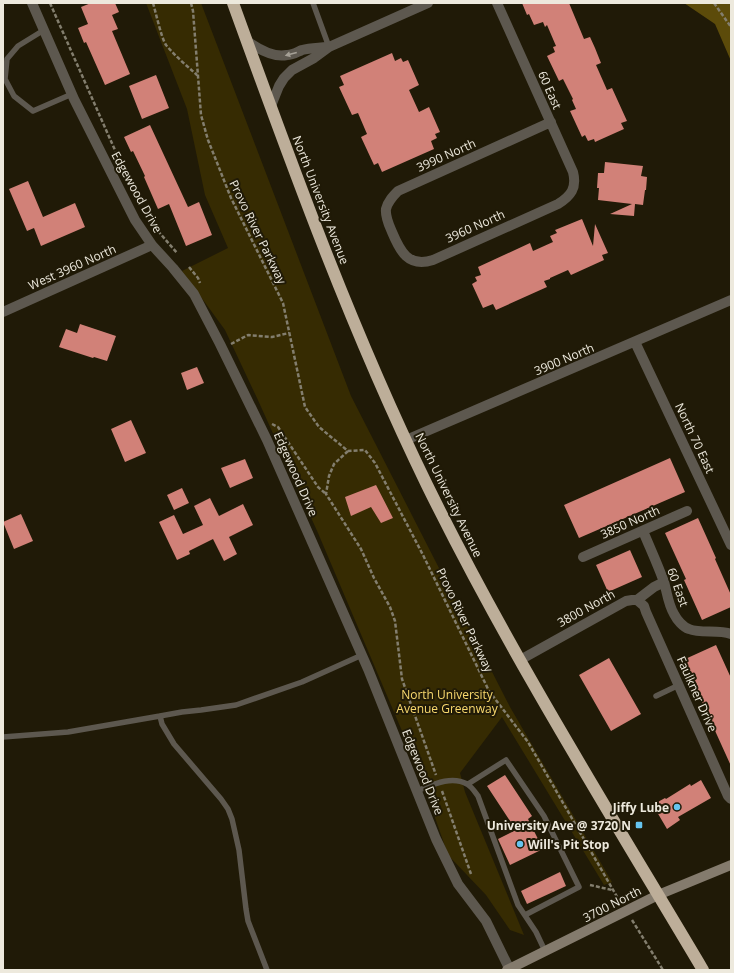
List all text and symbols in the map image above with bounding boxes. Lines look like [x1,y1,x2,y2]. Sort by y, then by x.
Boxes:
one-way arrow [285,51,297,57]
street label: 60 East [534,68,566,112]
street label: North University Avenue [289,133,354,267]
street label: 3990 North [414,134,478,176]
street label: Edgewood Drive [108,148,167,236]
street label: Provo River Parkway [225,177,291,288]
street label: 3960 North [443,205,507,247]
street label: West 3960 North [25,240,119,294]
street label: 3900 North [532,339,596,379]
street label: North 70 East [671,400,719,476]
street label: Edgewood Drive [270,429,322,519]
street label: North University Avenue [411,430,487,560]
street label: 3850 North [598,501,662,543]
street label: Provo River Parkway [432,565,498,676]
street label: 60 East [663,565,693,609]
street label: 3800 North [554,585,618,631]
street label: Faulkner Drive [673,654,721,735]
park label: North University Avenue Greenway [396,686,499,717]
street label: Edgewood Drive [398,727,448,818]
place label: Jiffy Lube [612,799,669,816]
marker: Jiffy Lube [672,802,682,812]
place label: University Ave @ 3720 N [487,817,631,834]
marker: University Ave @ 3720 N [634,820,644,830]
place label: Will's Pit Stop [528,836,610,853]
marker: Will's Pit Stop [515,839,525,849]
street label: 3700 North [580,882,644,926]

